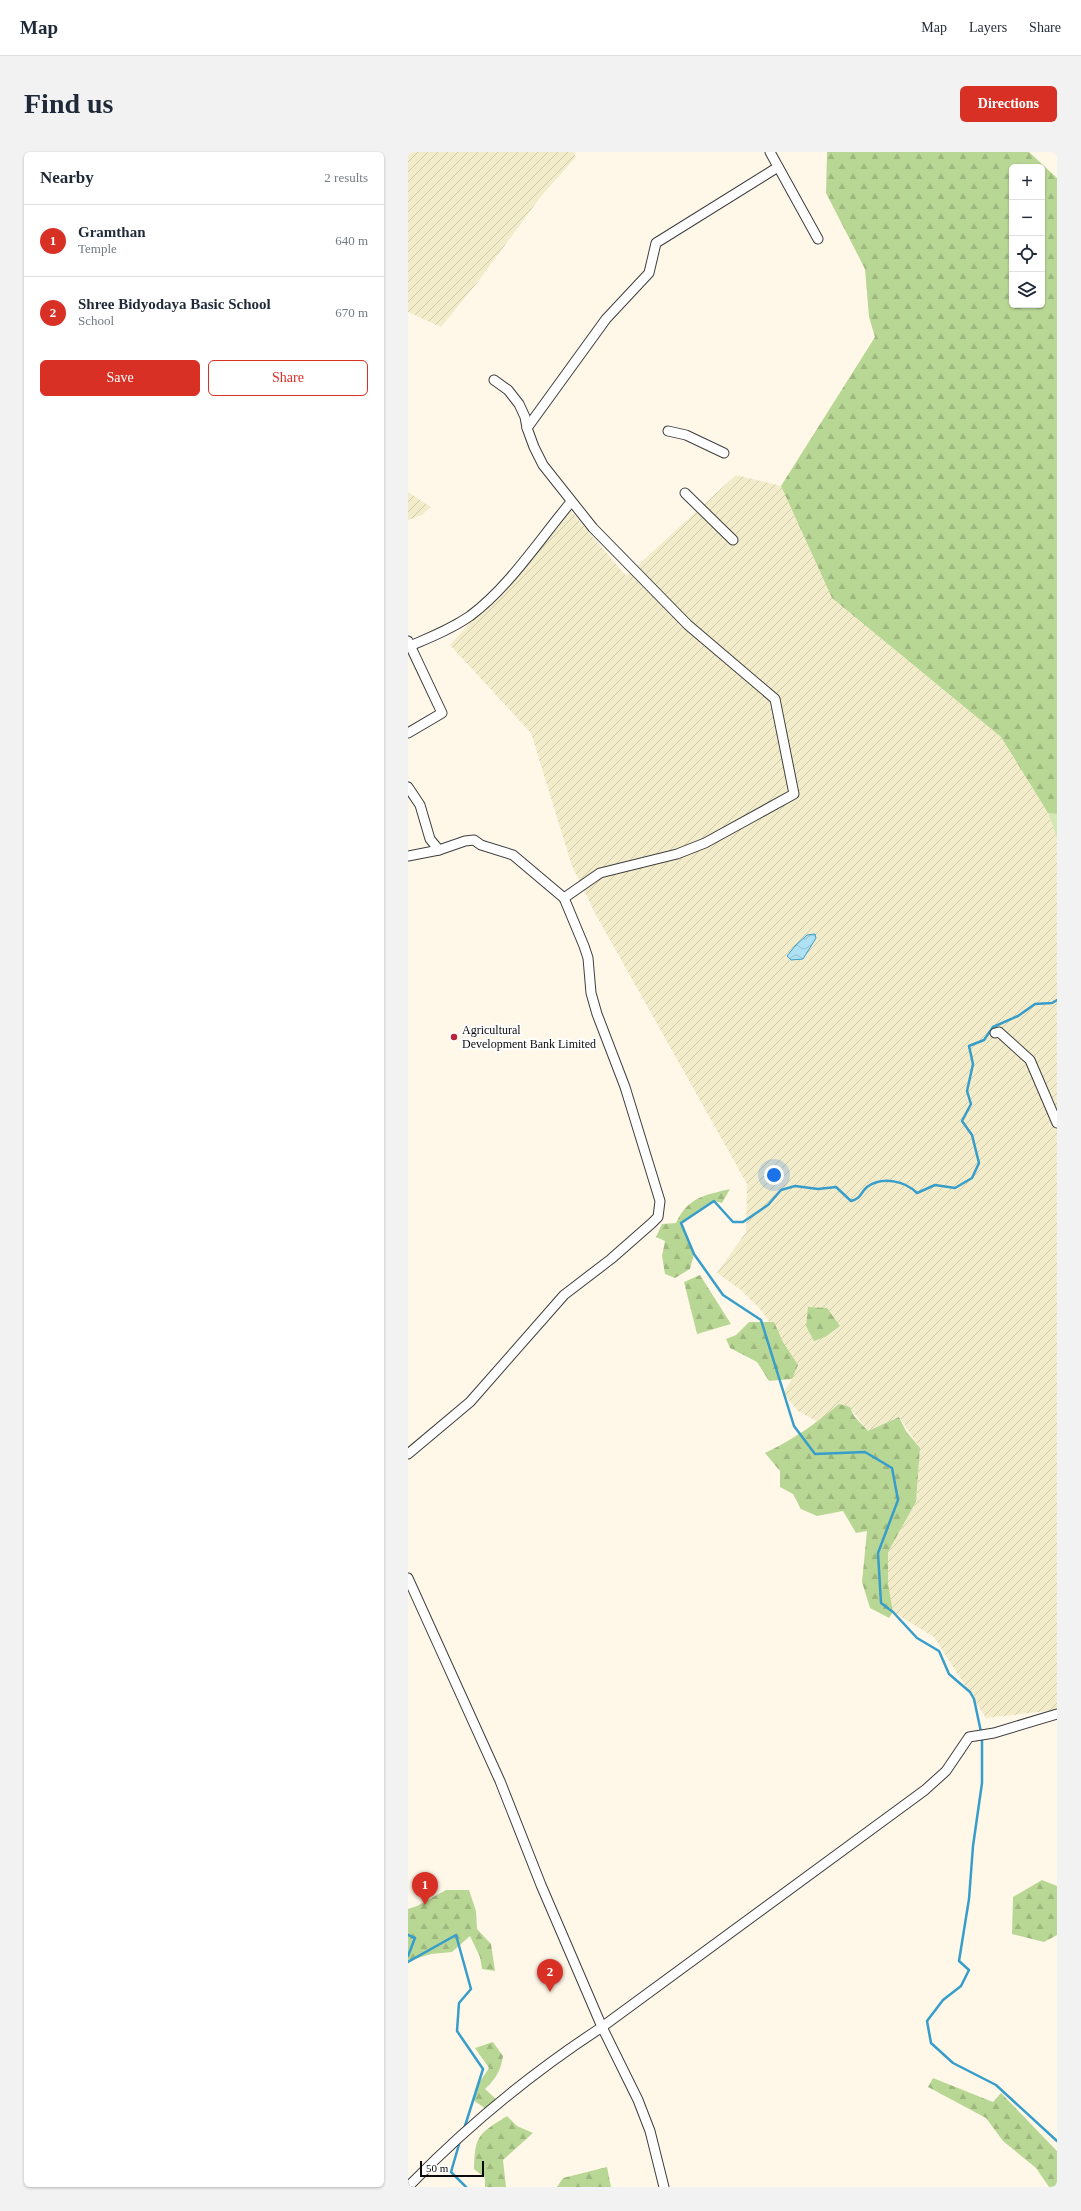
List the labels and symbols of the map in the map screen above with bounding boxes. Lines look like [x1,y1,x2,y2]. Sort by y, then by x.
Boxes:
place label: Agricultural Development Bank Limited [462,1023,596,1051]
marker: Agricultural Development Bank Limited [449,1032,459,1042]
your location [764,1165,784,1185]
pin: 1 [412,1872,438,1905]
pin: 2 [537,1959,563,1992]
scale bar [420,2159,484,2178]

